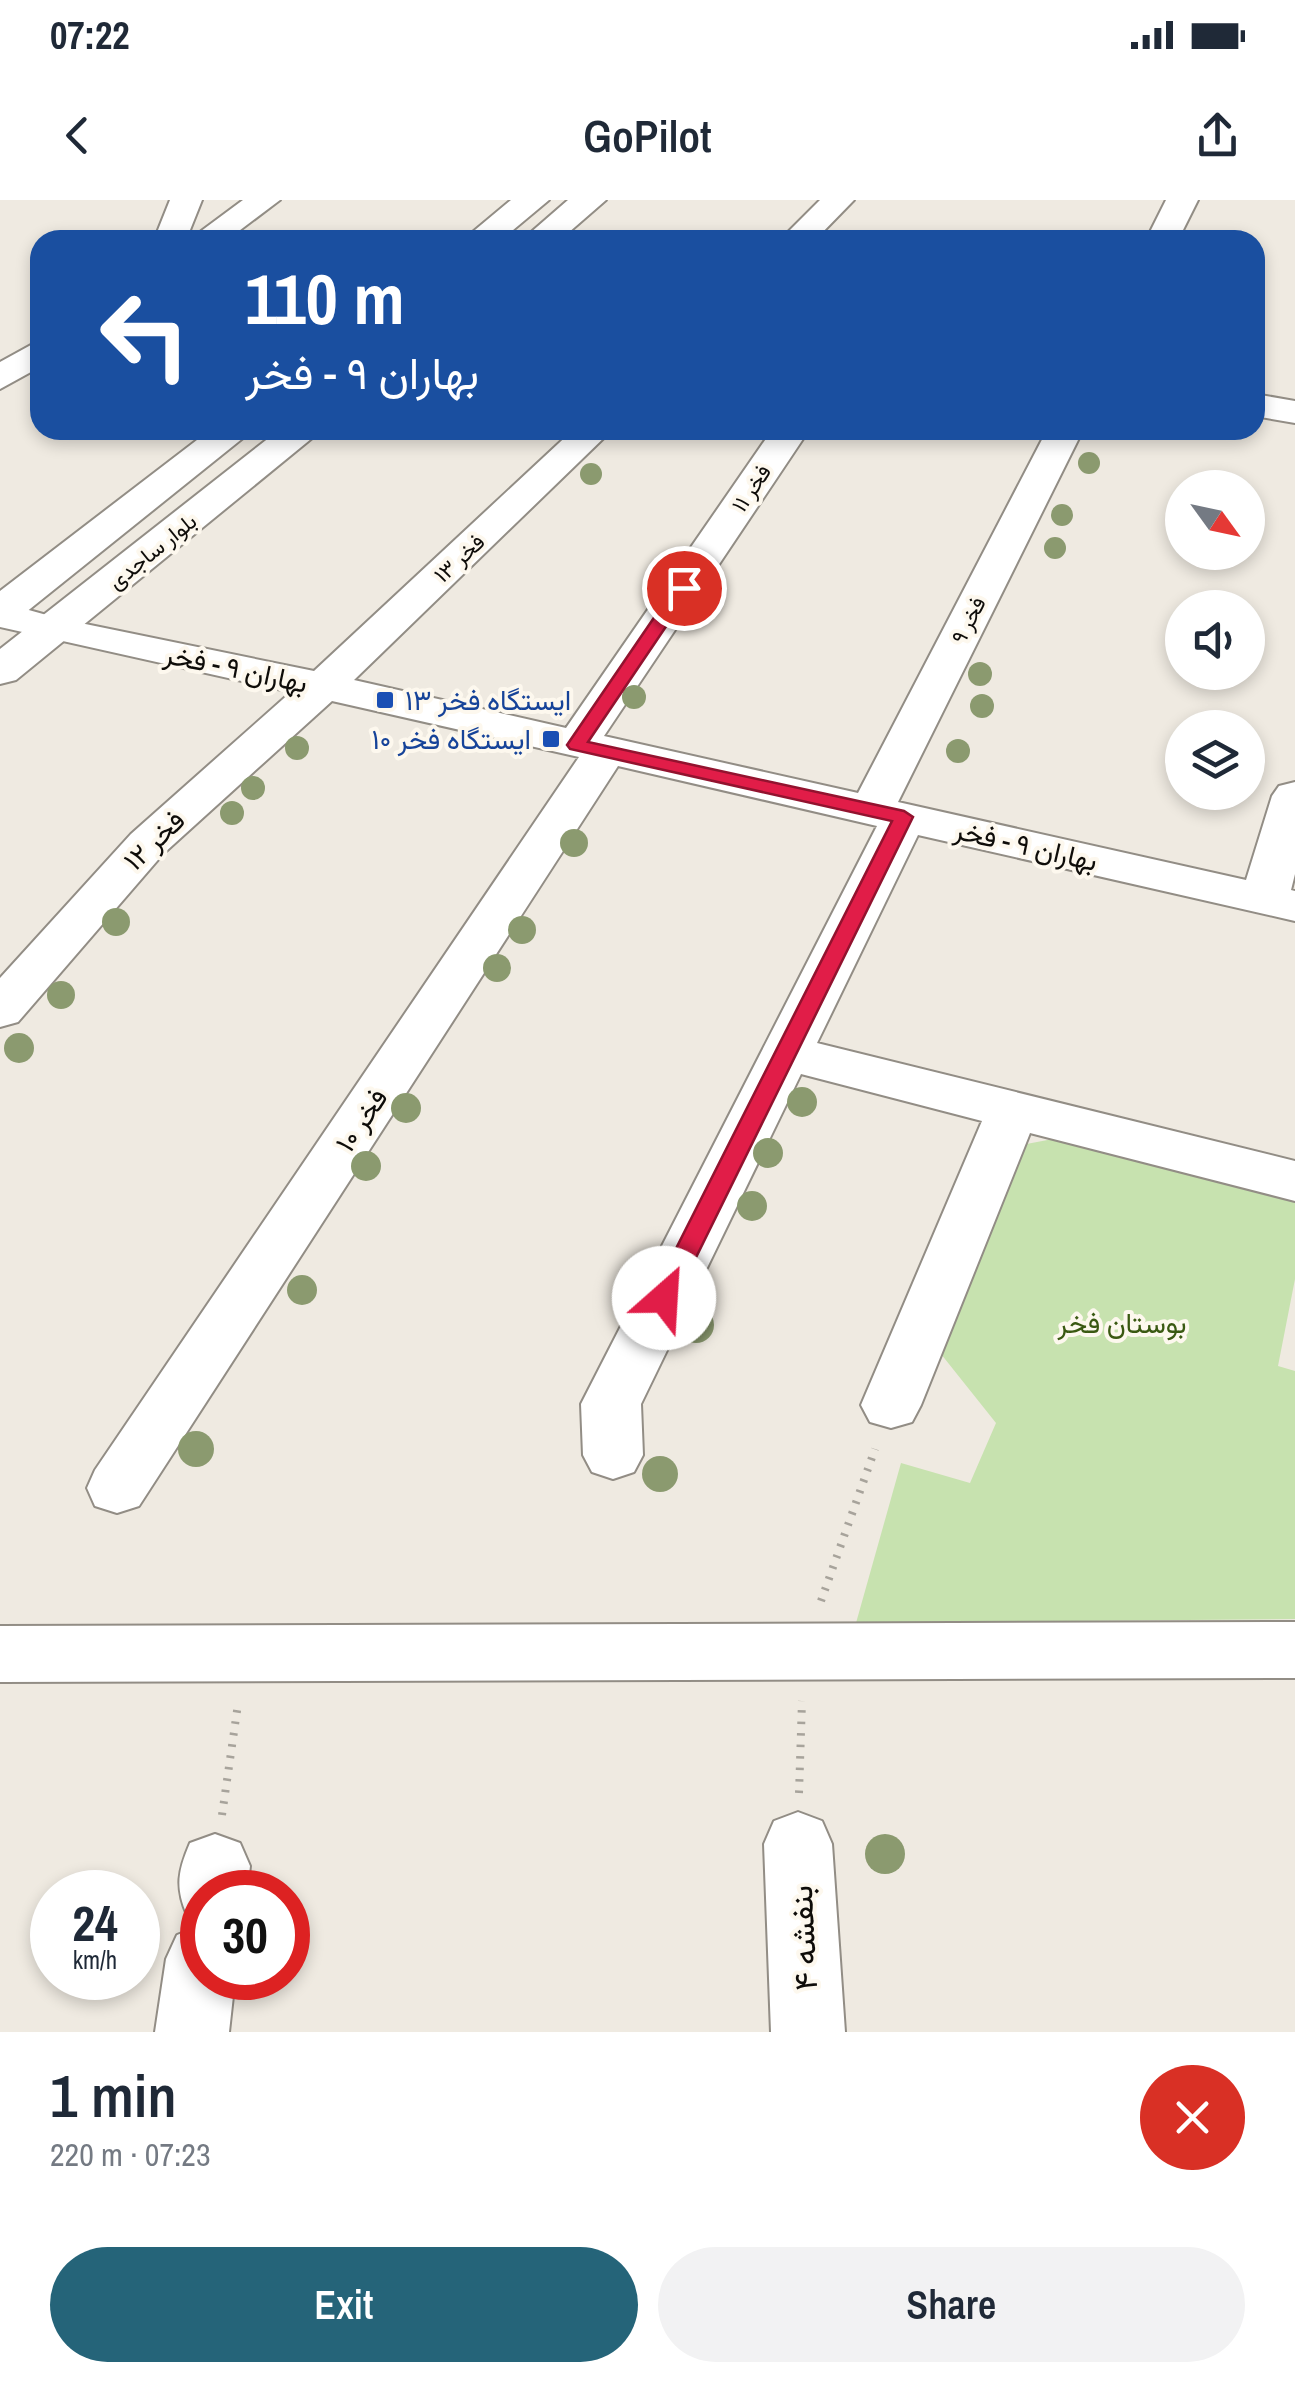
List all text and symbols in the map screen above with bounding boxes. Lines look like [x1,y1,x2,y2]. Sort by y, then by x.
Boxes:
text: 07:22 [50,10,130,61]
text: GoPilot [583,105,712,166]
icon: back [50,108,105,163]
icon: share [1190,108,1245,163]
text: 110 m [245,252,405,346]
icon: left [80,270,210,400]
text: بهاران ۹ - فخر [245,342,479,403]
street label: فخر ۱۱ [724,458,778,518]
north arrow [1165,470,1265,570]
map controls [1165,470,1265,810]
street label: بلوار ساجدی [101,506,203,596]
street label: فخر ۱۳ [427,527,491,589]
pin [642,546,727,631]
icon: arrive [657,561,712,616]
button: sound [1165,590,1265,690]
street label: فخر ۹ [943,591,993,649]
street label: بهاران ۹ - فخر [160,634,311,702]
place label: ایستگاه فخر ۱۳ [405,681,571,719]
marker: ایستگاه فخر ۱۳ [374,689,396,711]
button: layers [1165,710,1265,810]
place label: ایستگاه فخر ۱۰ [371,720,531,758]
marker: ایستگاه فخر ۱۰ [540,728,562,750]
street label: فخر ۱۲ [115,801,193,879]
street label: بهاران ۹ - فخر [950,810,1101,880]
street label: فخر ۱۰ [326,1081,396,1159]
position arrow [612,1246,716,1350]
park label: بوستان فخر [1057,1304,1186,1342]
speed limit sign: 30 [180,1870,310,2000]
street label: بنفشه ۴ [779,1884,827,1992]
text: 24 [72,1889,118,1957]
text: km/h [73,1943,117,1977]
text: 1 min [50,2055,177,2136]
button: close [1140,2065,1245,2170]
text: 220 m · 07:23 [50,2133,210,2176]
button: Exit [50,2247,638,2362]
button: Share [658,2247,1245,2362]

